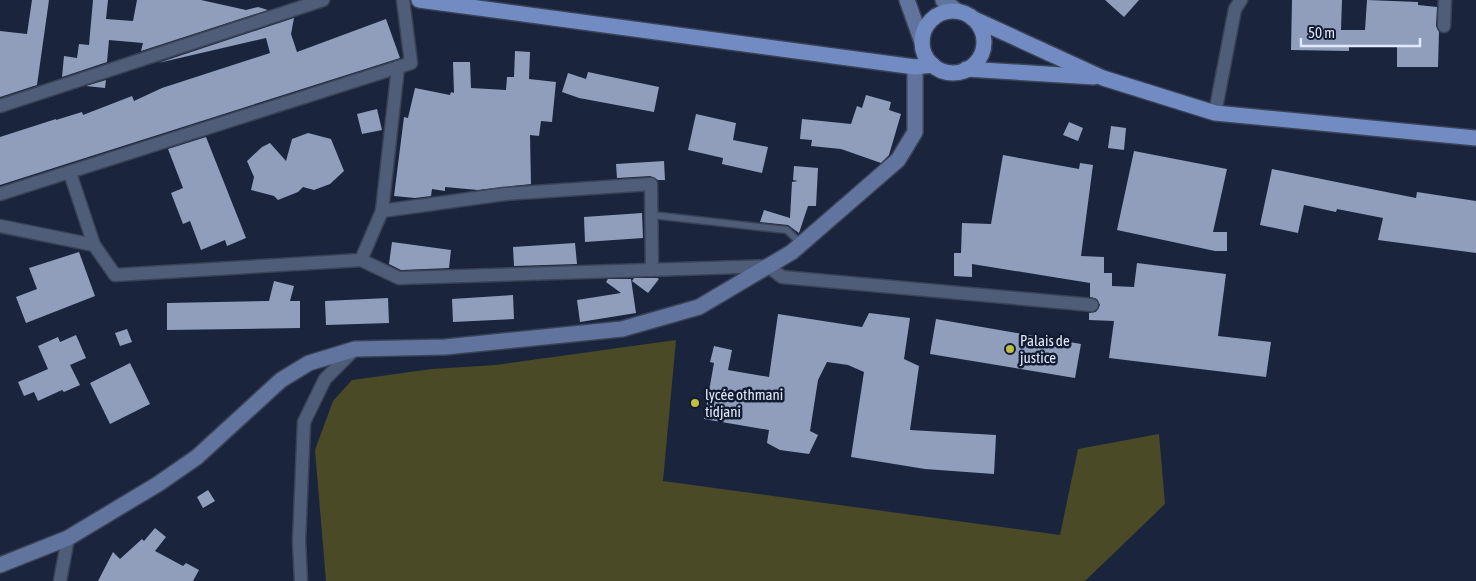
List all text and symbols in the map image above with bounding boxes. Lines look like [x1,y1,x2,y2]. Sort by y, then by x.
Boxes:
scale bar [1301,15,1420,47]
text: 50 m [1308,24,1335,41]
place label: Palais de justice [1019,332,1070,366]
marker: Palais de justice [1004,343,1016,355]
place label: lycée othmani tidjani [705,386,783,420]
marker: lycée othmani tidjani [689,397,701,409]

